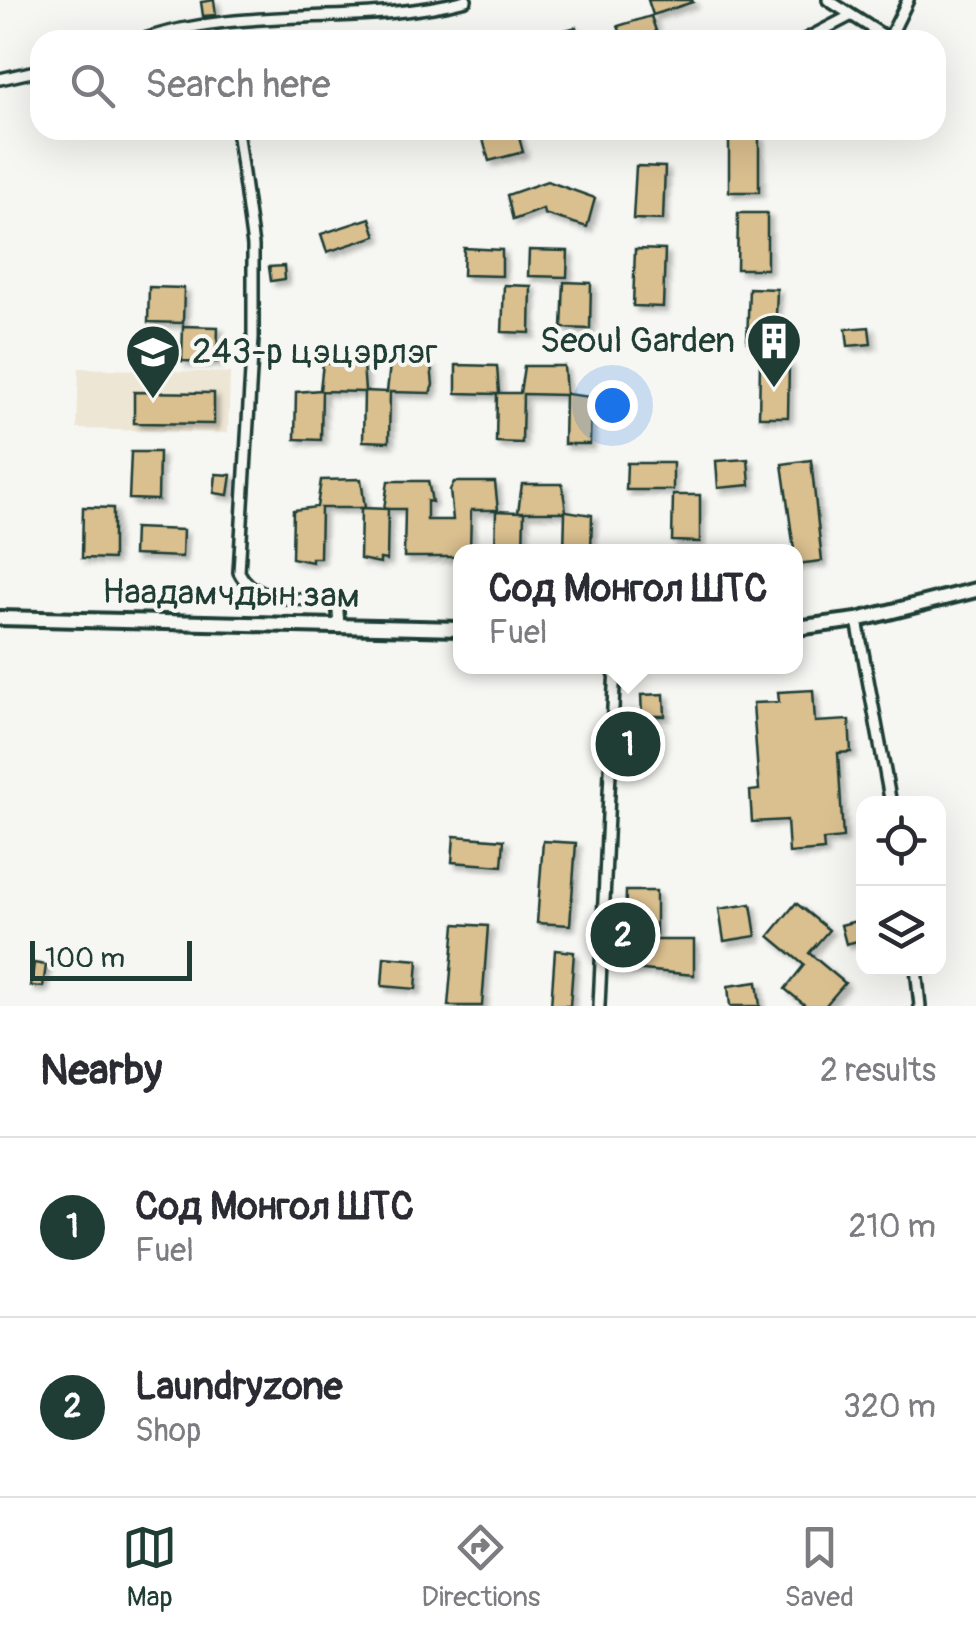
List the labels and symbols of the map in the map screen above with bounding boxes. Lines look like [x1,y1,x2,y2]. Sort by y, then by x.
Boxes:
building icon: Seoul Garden [744,311,804,390]
place label: Seoul Garden [540,319,735,363]
school or university icon: 243-р цэцэрлэг [123,322,183,401]
place label: 243-р цэцэрлэг [192,330,438,374]
your location [587,380,638,431]
street label: Наадамчдын зам [102,570,360,618]
pin: 1 [596,706,660,782]
pin: 2 [590,898,656,972]
scale bar [30,936,192,980]

